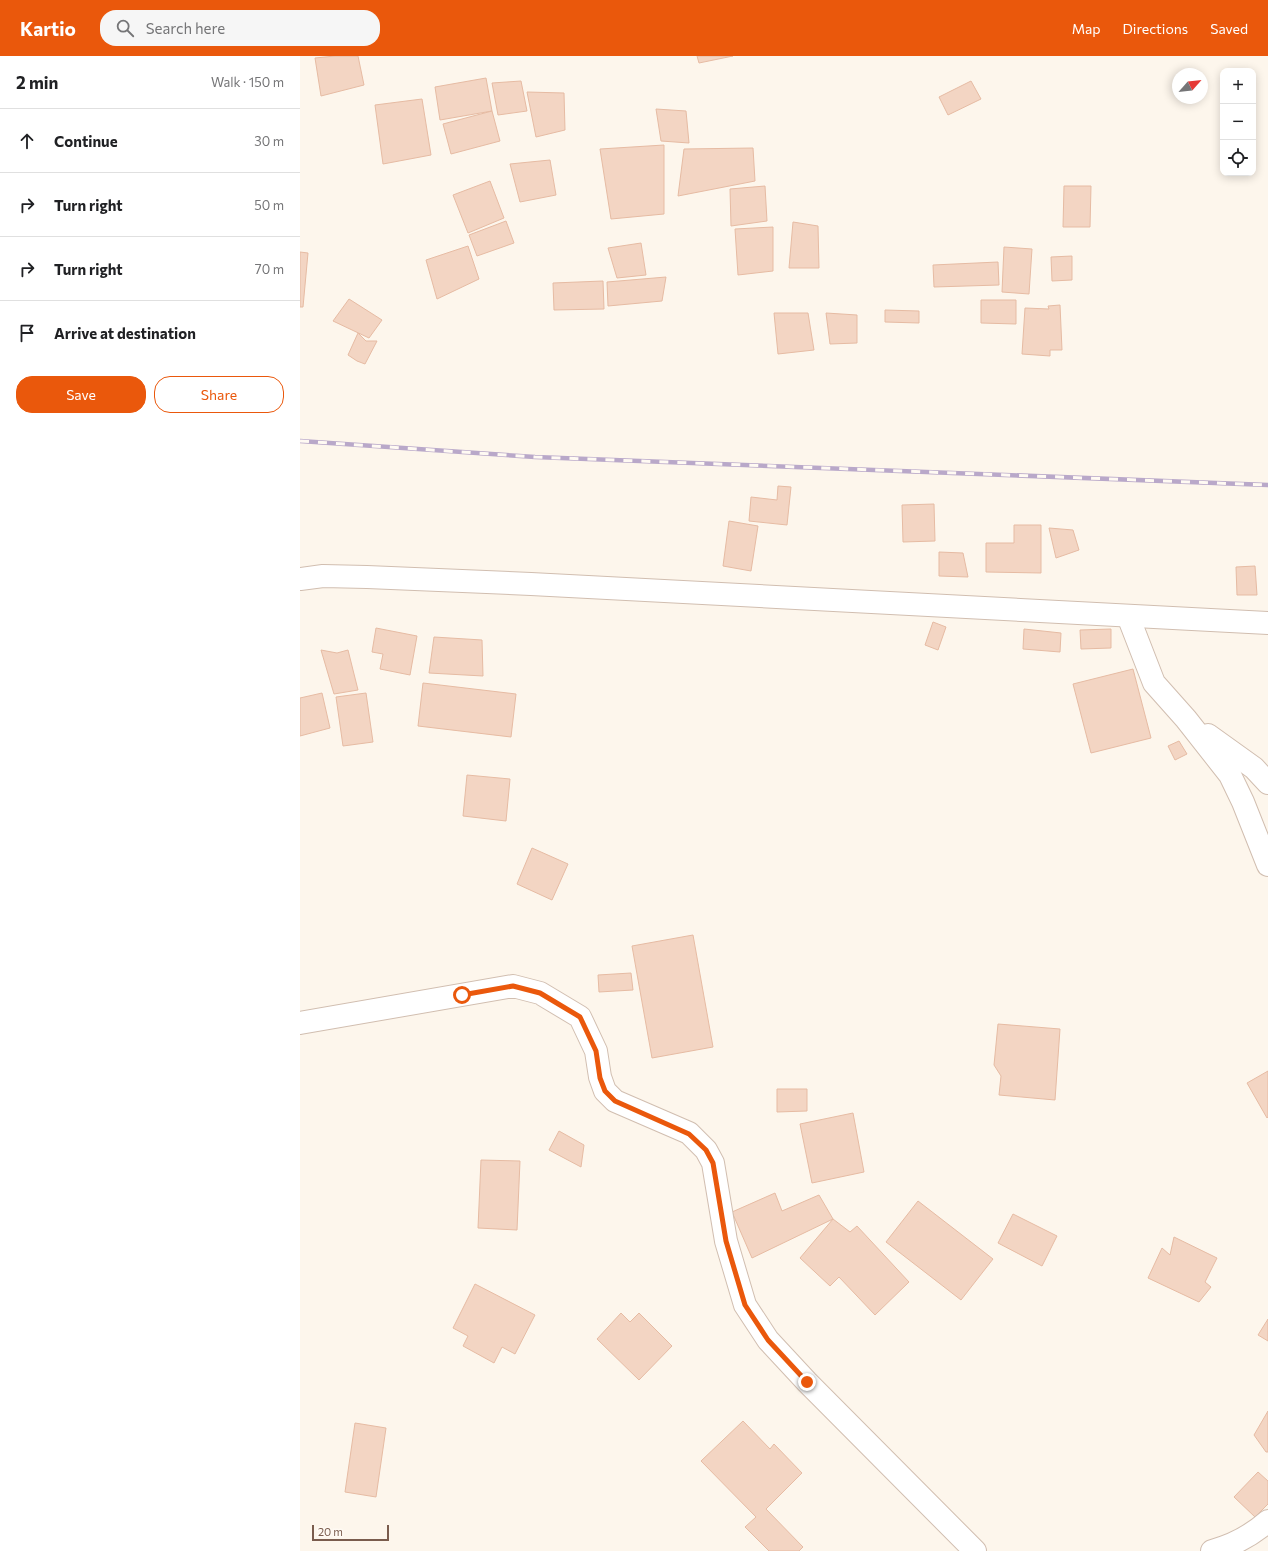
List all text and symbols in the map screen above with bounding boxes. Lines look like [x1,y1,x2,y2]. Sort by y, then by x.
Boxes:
search box [100,10,380,46]
text: Kartio [20,17,76,40]
icon: search [114,17,136,39]
text: Search here [146,19,225,37]
text: Map [1072,20,1101,37]
text: Directions [1123,20,1188,37]
text: Saved [1210,20,1248,37]
north arrow [1172,68,1208,104]
map controls [1220,68,1256,176]
button: + [1220,68,1256,104]
text: 2 min [16,72,58,93]
text: Walk · 150 m [211,74,284,90]
button: − [1220,104,1256,140]
icon: ahead [16,130,38,152]
text: Continue [54,132,118,150]
text: 30 m [254,133,284,149]
button: locate [1220,140,1256,176]
icon: right [16,194,38,216]
text: Turn right [54,196,123,214]
text: 50 m [254,197,284,213]
icon: right [16,258,38,280]
text: Turn right [54,260,123,278]
text: 70 m [255,261,284,277]
icon: arrive [16,322,38,344]
text: Arrive at destination [54,324,196,342]
button: Save [16,376,146,413]
button: Share [154,376,284,413]
route start [453,986,471,1004]
route end [798,1373,816,1391]
scale bar [312,1523,389,1542]
text: 20 m [318,1525,343,1538]

